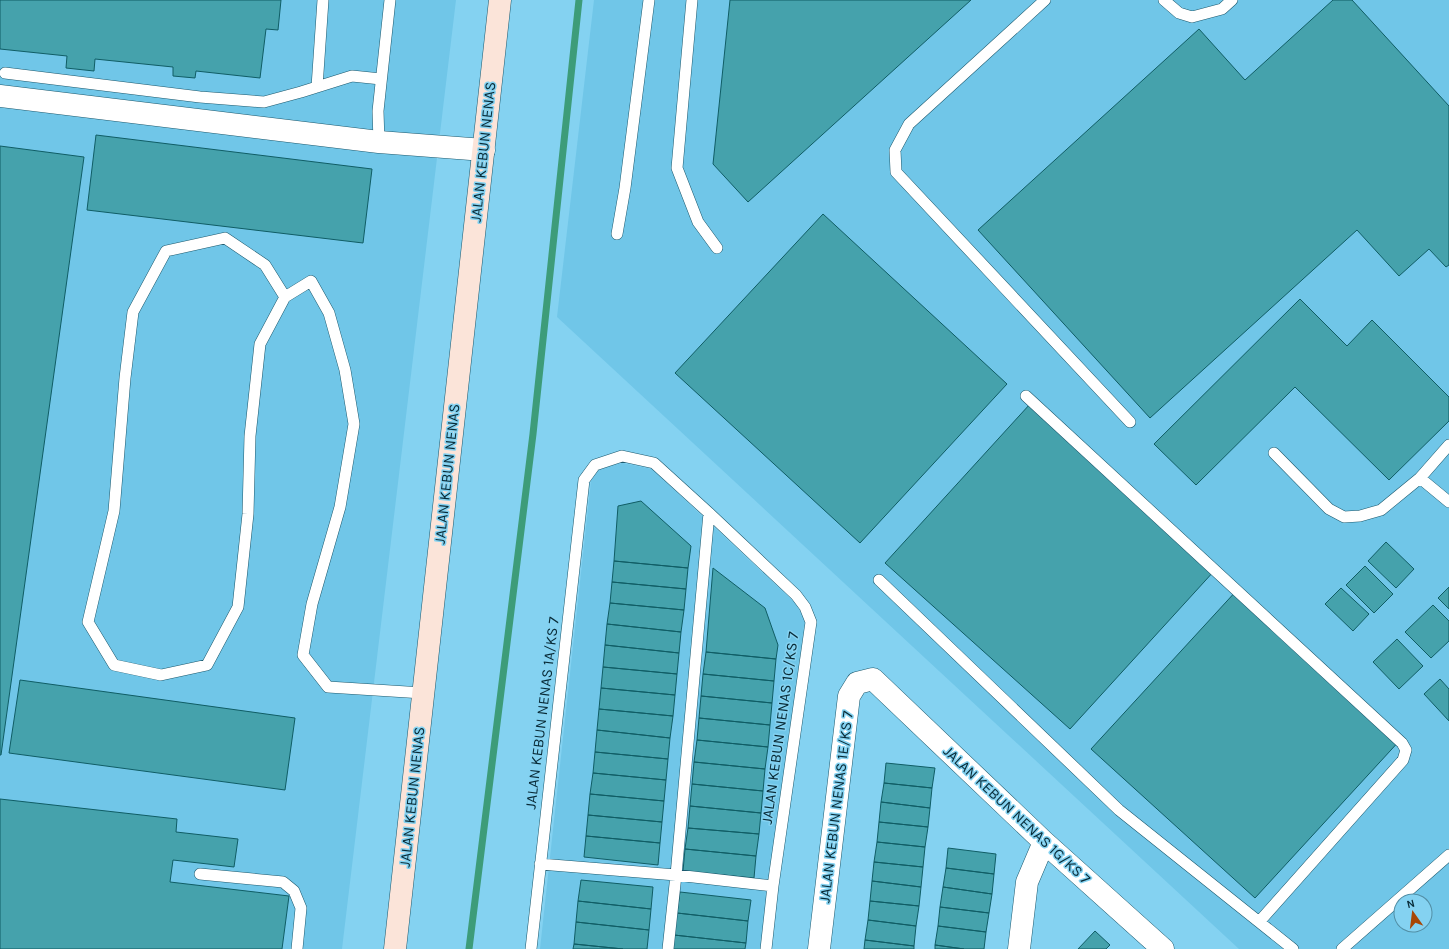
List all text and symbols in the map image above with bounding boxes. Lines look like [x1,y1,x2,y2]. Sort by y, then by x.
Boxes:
street label: JALAN KEBUN NENAS [467,81,499,223]
street label: JALAN KEBUN NENAS [431,403,463,545]
street label: JALAN KEBUN NENAS 1A/KS 7 [521,616,563,810]
street label: JALAN KEBUN NENAS 1C/KS 7 [758,631,802,825]
street label: JALAN KEBUN NENAS 1E/KS 7 [815,710,857,904]
street label: JALAN KEBUN NENAS [396,726,428,868]
street label: JALAN KEBUN NENAS 1G/KS 7 [940,742,1094,888]
north arrow [1393,893,1433,933]
text: N [1405,897,1416,911]

